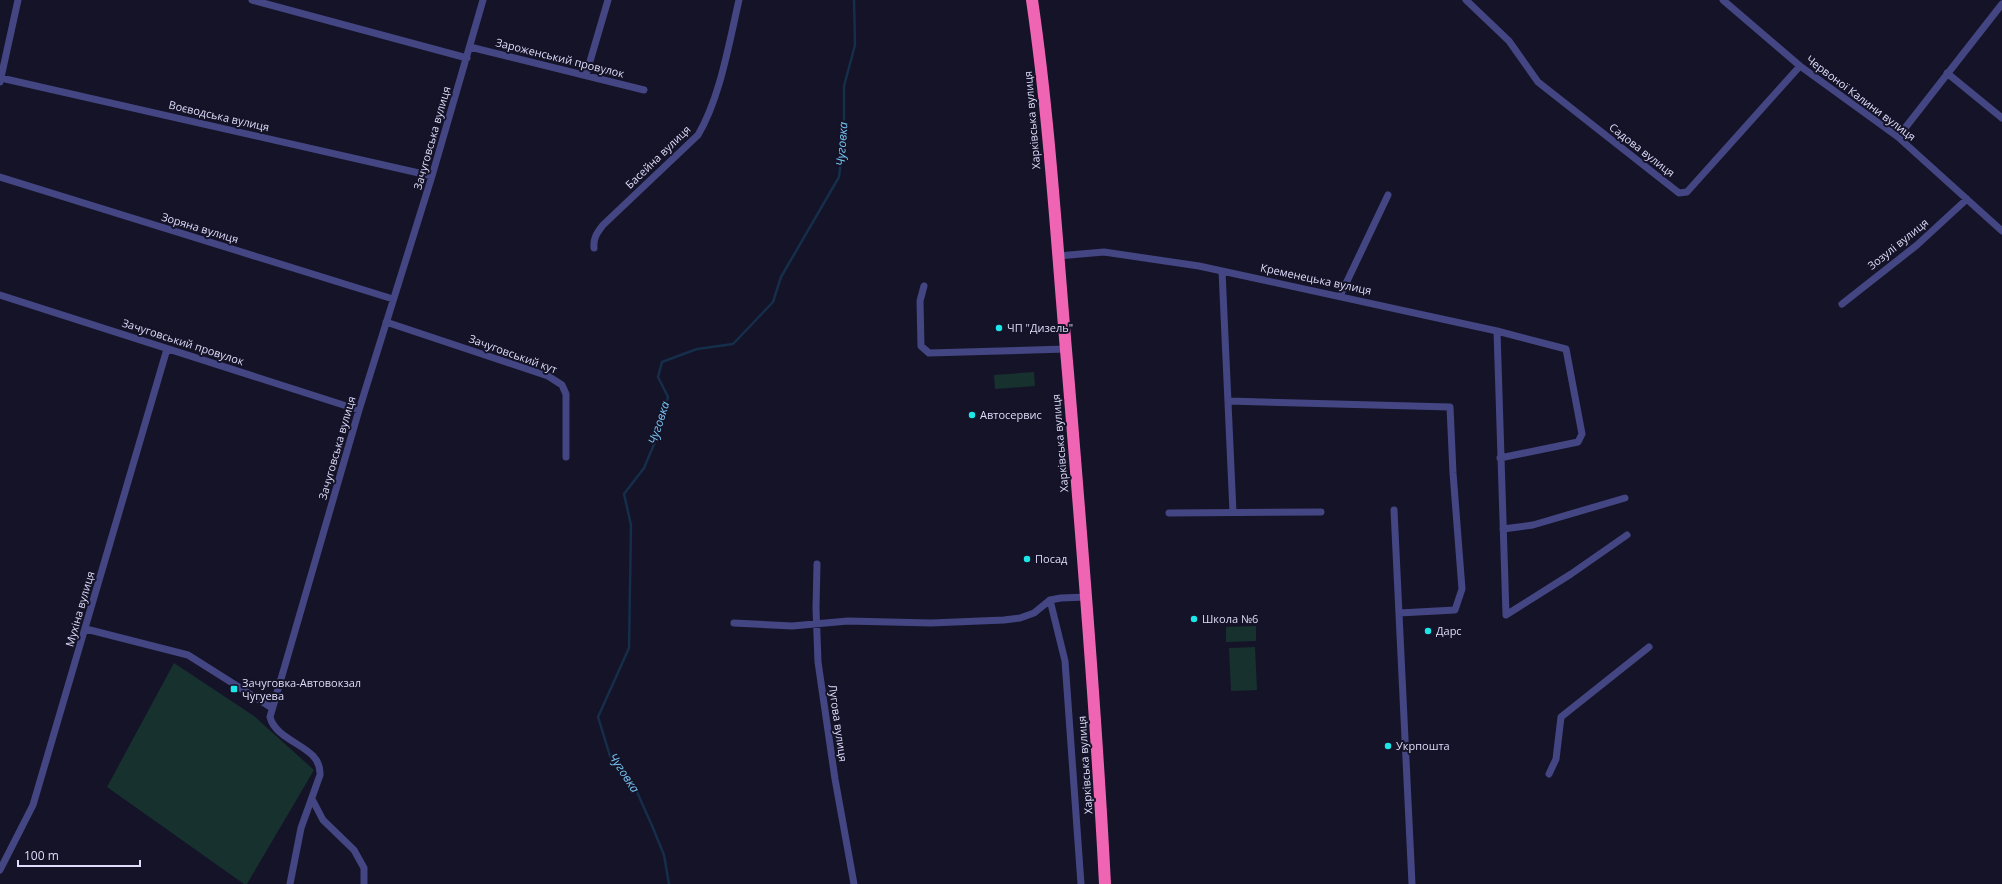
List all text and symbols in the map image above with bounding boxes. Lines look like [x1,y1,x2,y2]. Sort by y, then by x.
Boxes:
street label: Зароженський провулок [494,34,626,81]
street label: Червоної Калини вулиця [1803,51,1919,144]
street label: Харківська вулиця [1020,70,1043,170]
street label: Зачуговська вулиця [410,84,453,191]
street label: Воєводська вулиця [167,97,271,134]
street label: Садова вулиця [1606,119,1678,180]
water label: Чуговка [831,121,852,167]
street label: Басейна вулиця [622,122,694,192]
street label: Зоряна вулиця [160,209,241,246]
street label: Зозулі вулиця [1864,215,1931,273]
street label: Кременецька вулиця [1259,259,1373,298]
street label: Зачуговський провулок [120,315,246,368]
place label: ЧП "Дизель" [1007,320,1073,335]
marker: ЧП "Дизель" [994,323,1004,333]
street label: Зачуговський кут [467,331,559,376]
street label: Харківська вулиця [1048,393,1071,493]
street label: Зачуговська вулиця [315,394,358,501]
water label: Чуговка [644,399,674,447]
place label: Автосервис [980,407,1042,422]
marker: Автосервис [967,410,977,420]
place label: Посад [1035,551,1068,566]
marker: Посад [1022,554,1032,564]
street label: Мухіна вулиця [62,569,97,648]
place label: Школа №6 [1202,611,1258,626]
marker: Школа №6 [1189,614,1199,624]
place label: Дарс [1436,623,1462,638]
marker: Дарс [1423,626,1433,636]
place label: Зачуговка-Автовокзал Чугуева [242,675,361,703]
street label: Лугова вулиця [826,683,851,763]
marker: Зачуговка-Автовокзал Чугуева [229,684,239,694]
street label: Харківська вулиця [1074,715,1095,815]
place label: Укрпошта [1396,738,1450,753]
marker: Укрпошта [1383,741,1393,751]
water label: Чуговка [605,749,644,796]
scale bar [18,842,140,868]
text: 100 m [24,847,59,864]

